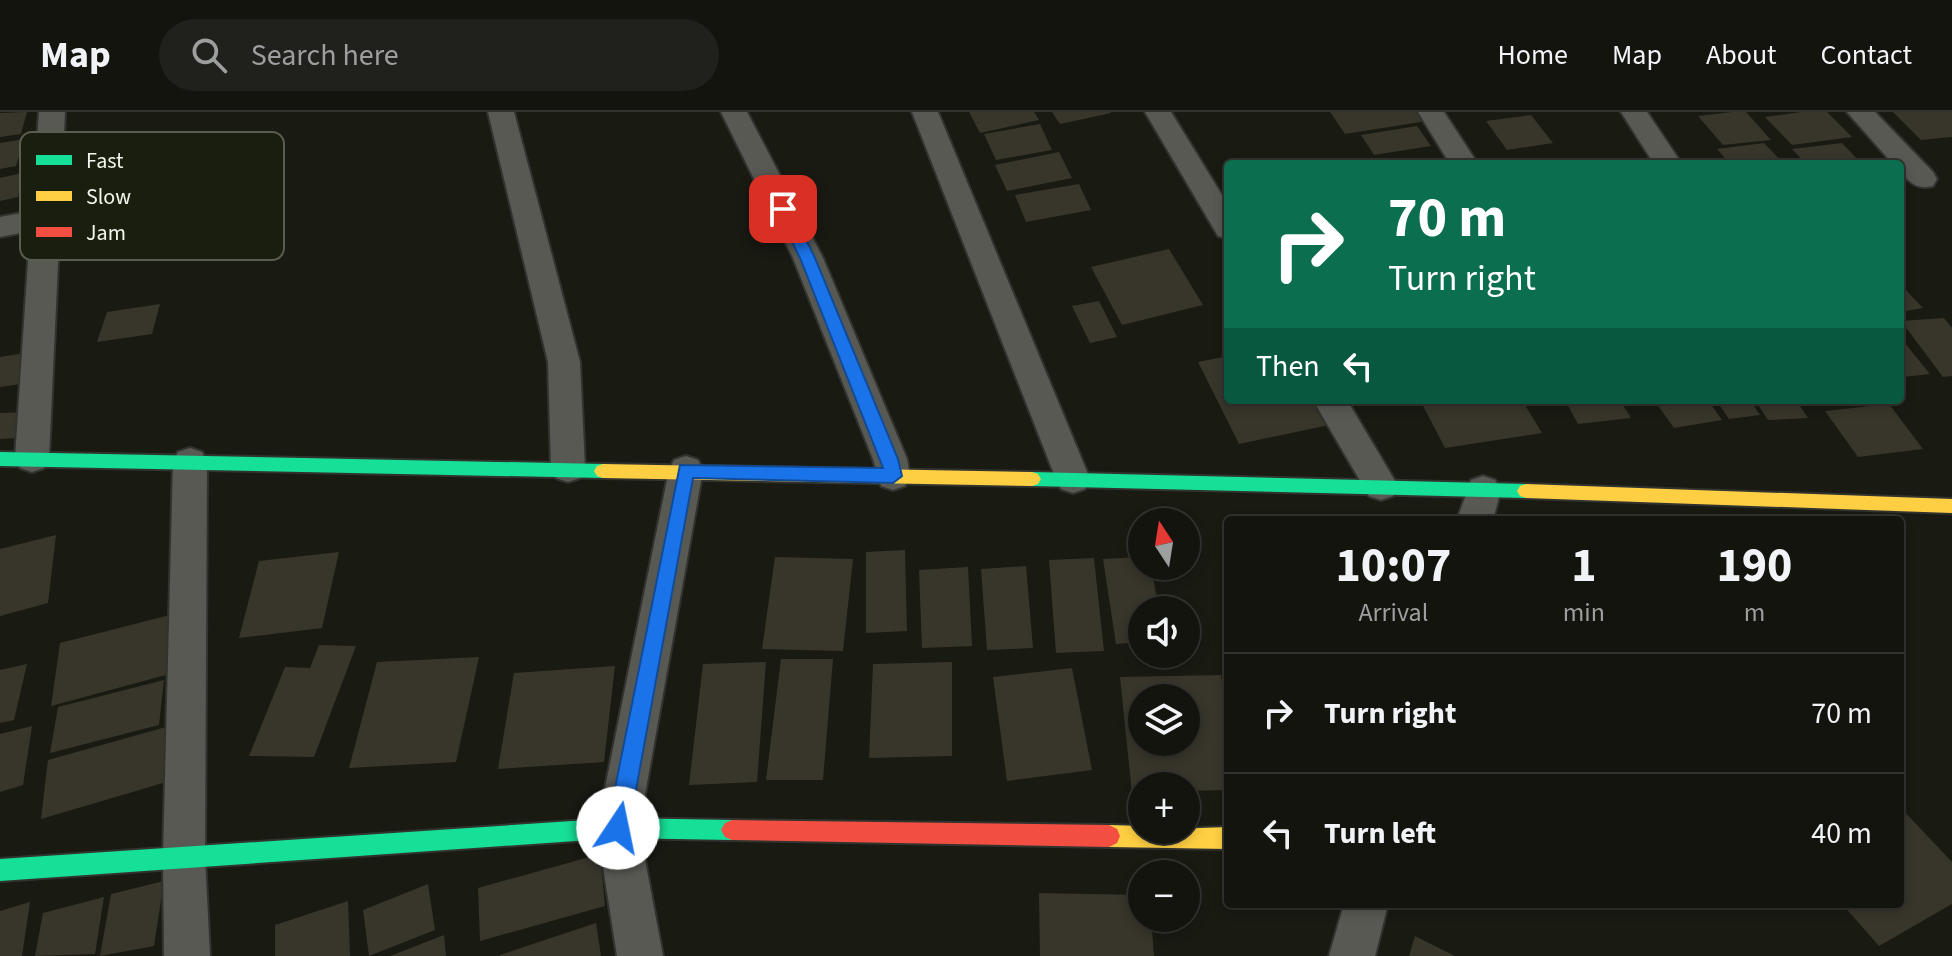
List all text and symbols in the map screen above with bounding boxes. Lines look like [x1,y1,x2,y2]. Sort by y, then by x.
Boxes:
search box [159,19,719,91]
text: Map [40,28,111,82]
icon: search [187,33,231,77]
text: Search here [251,34,399,77]
text: Home [1497,35,1568,75]
text: Map [1612,35,1662,75]
text: About [1706,35,1777,75]
text: Contact [1821,35,1912,75]
legend [20,132,284,260]
text: Fast [86,145,124,177]
pin [749,175,817,243]
text: 70 m [1388,179,1506,258]
text: Slow [86,181,131,213]
icon: arrive [761,187,805,231]
icon: right [1256,192,1360,296]
text: Jam [86,217,126,249]
text: Turn right [1388,253,1536,304]
icon: left [1336,344,1380,388]
text: Then [1256,345,1320,388]
north arrow [1128,508,1200,580]
map controls [1128,508,1200,932]
text: 10:07 [1335,532,1451,600]
text: 1 [1571,532,1597,600]
text: 190 [1716,532,1792,600]
text: Arrival [1358,594,1428,631]
text: min [1563,594,1605,631]
text: m [1744,594,1765,631]
button: sound [1128,596,1200,668]
button: layers [1128,684,1200,756]
icon: right [1256,691,1300,735]
text: Turn right [1324,692,1456,735]
text: 70 m [1811,692,1872,735]
button: + [1128,772,1200,844]
position arrow [576,786,660,870]
icon: left [1256,811,1300,855]
text: Turn left [1324,812,1436,855]
text: 40 m [1811,812,1872,855]
button: − [1128,860,1200,932]

